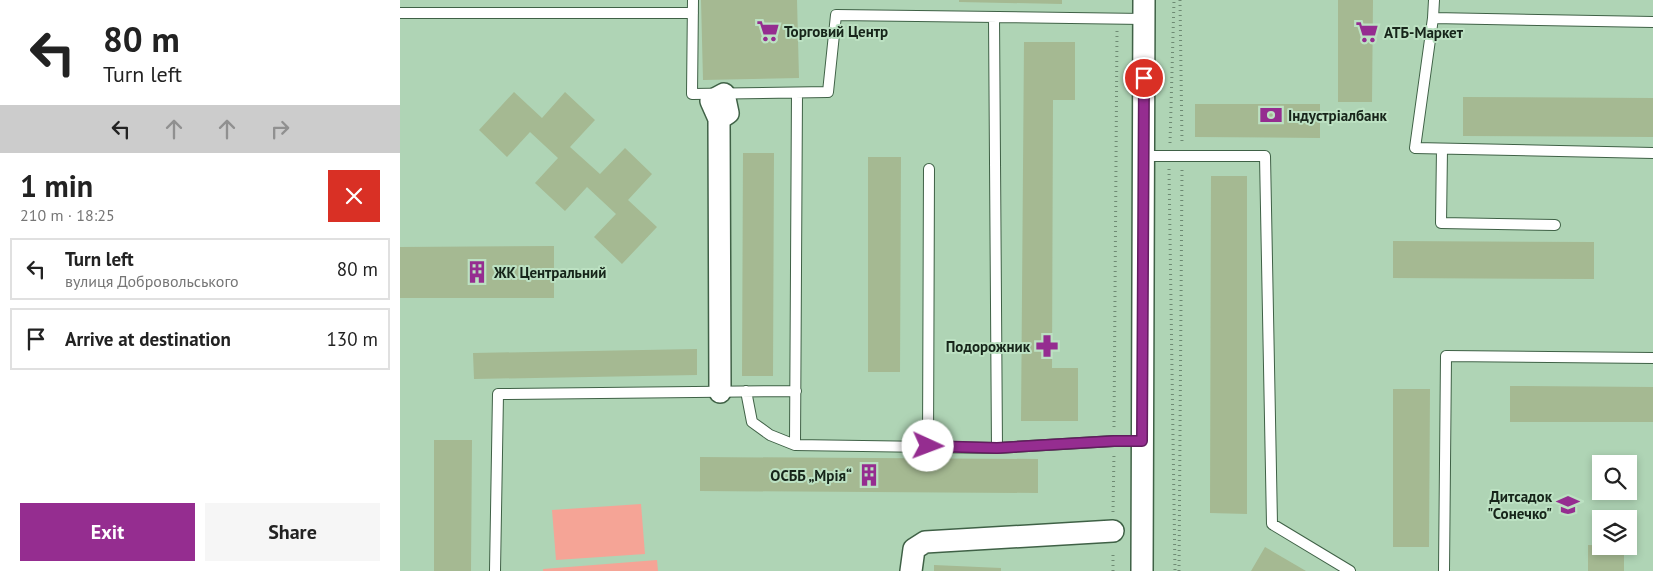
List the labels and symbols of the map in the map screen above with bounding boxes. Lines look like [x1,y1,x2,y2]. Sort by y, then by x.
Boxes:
supermarket icon: Торговий Центр [755,18,781,44]
supermarket icon: АТБ-Маркет [1354,19,1380,45]
place label: Торговий Центр [784,22,888,41]
place label: АТБ-Маркет [1384,23,1464,42]
pin [1123,57,1165,99]
bank icon: Індустріалбанк [1258,102,1284,128]
place label: Індустріалбанк [1288,106,1387,125]
building icon: ЖК Центральний [464,259,490,285]
place label: ЖК Центральний [493,263,606,282]
pharmacy icon: Подорожник [1034,333,1060,359]
place label: Подорожник [946,337,1031,356]
position arrow [901,419,953,471]
building icon: ОСББ „Мрія“ [856,462,882,488]
place label: ОСББ „Мрія“ [770,466,852,485]
place label: Дитсадок "Сонечко" [1487,487,1553,523]
school or university icon: Дитсадок "Сонечко" [1555,492,1581,518]

